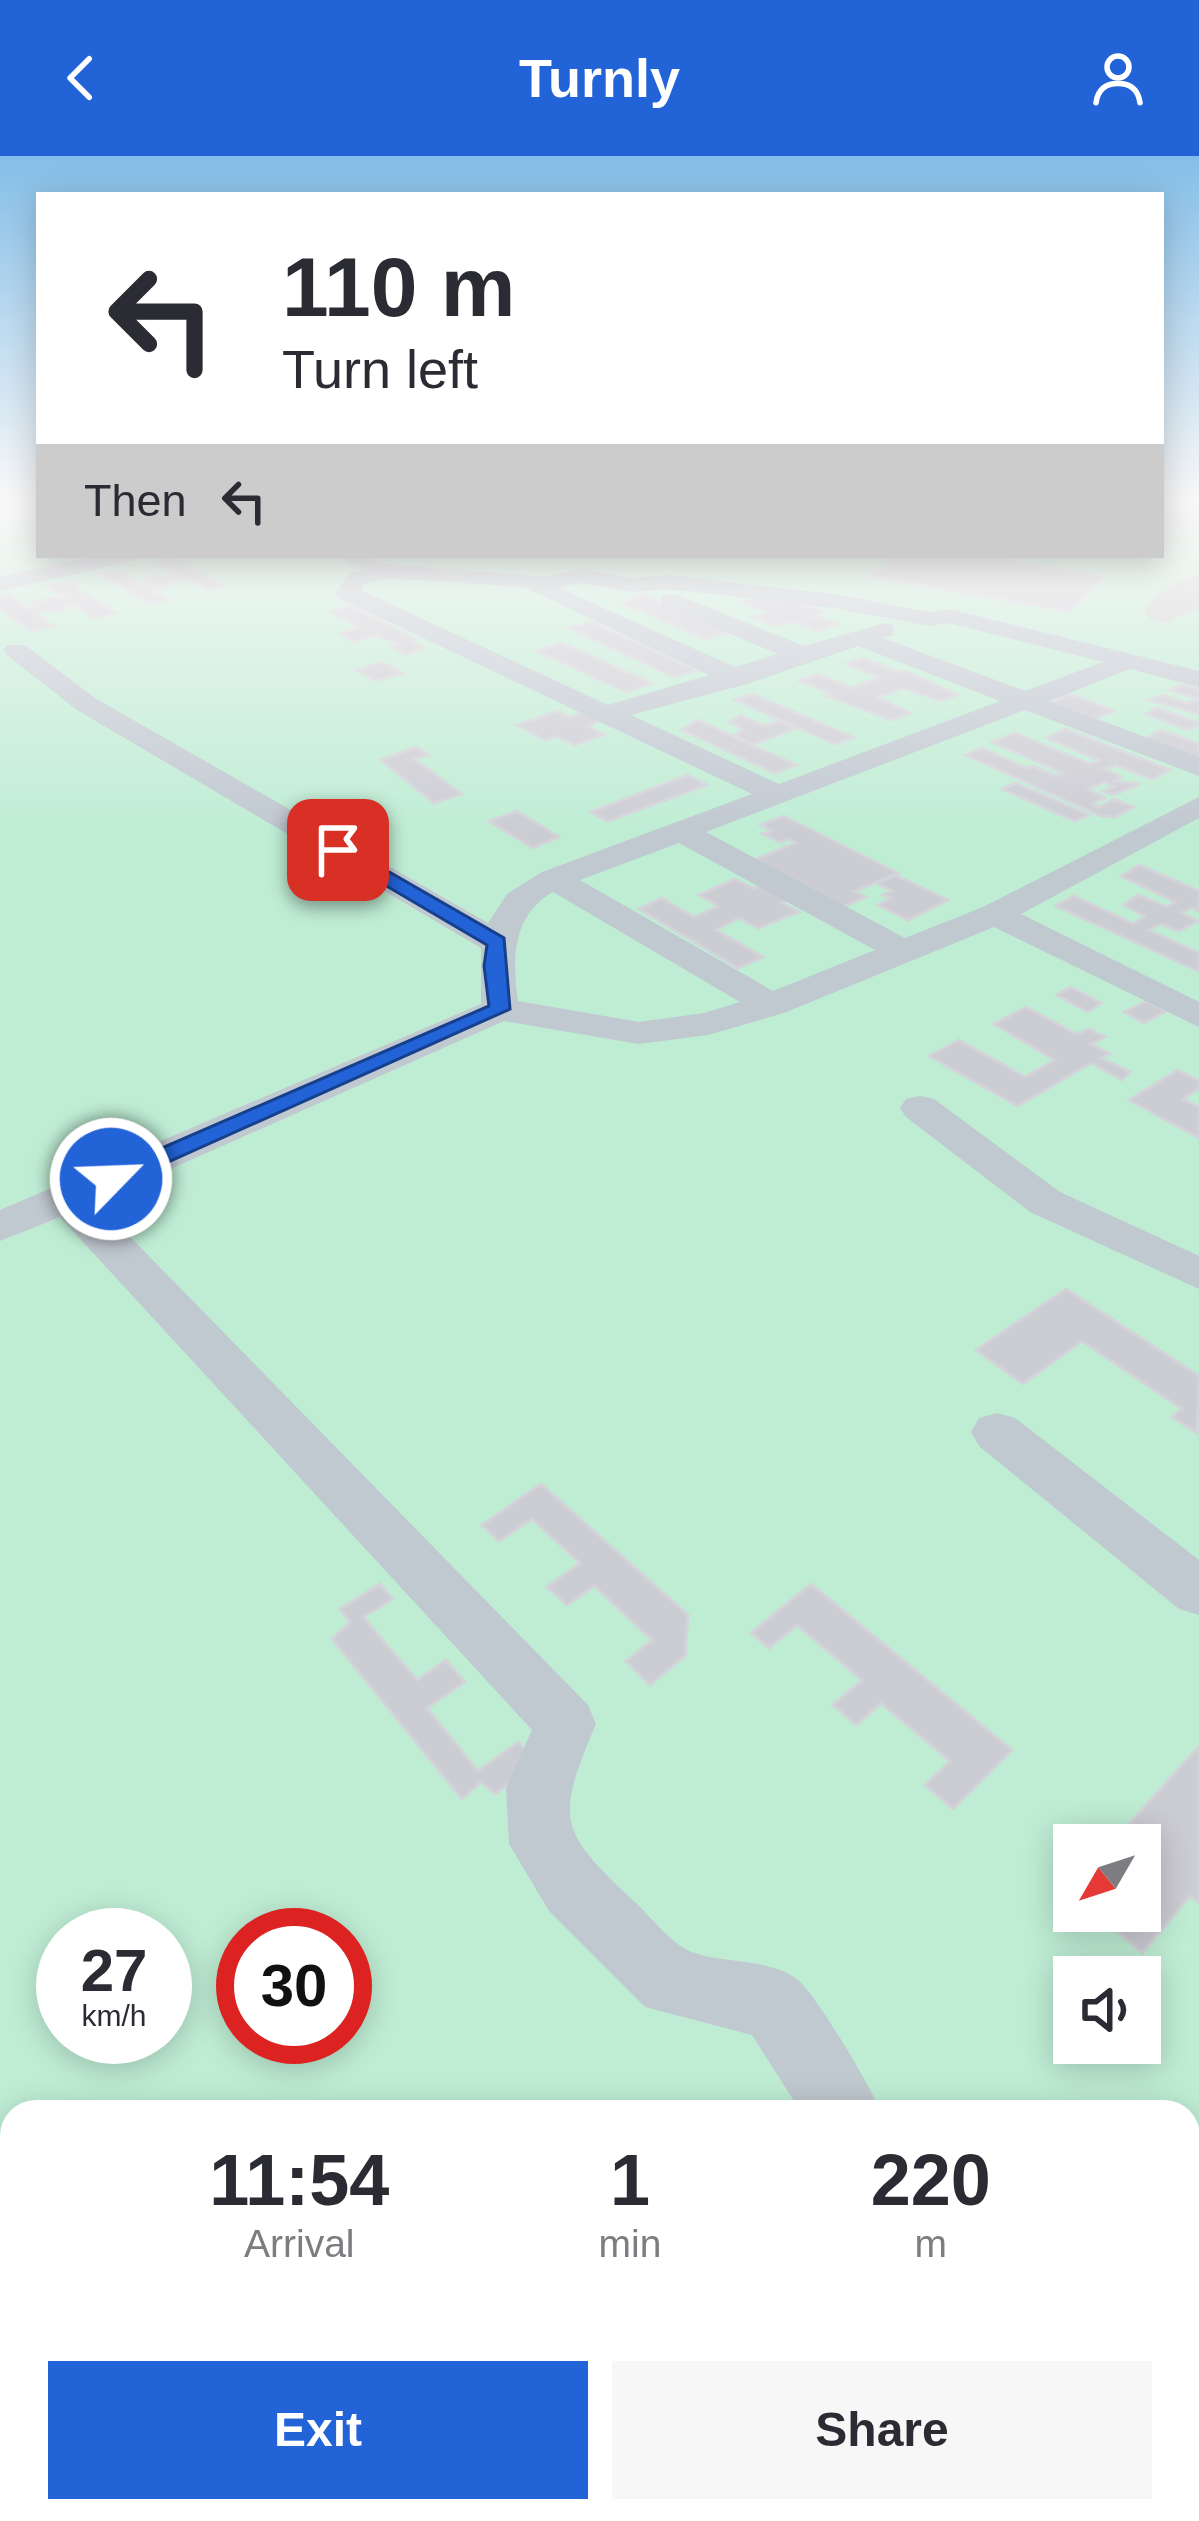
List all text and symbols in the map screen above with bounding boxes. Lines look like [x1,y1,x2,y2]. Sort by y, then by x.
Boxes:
icon: back [48,45,114,111]
icon: person [1085,45,1151,111]
text: Turnly [519,48,680,108]
icon: left [84,240,240,396]
text: 110 m [282,240,516,334]
text: Turn left [282,339,478,399]
icon: left [211,468,277,534]
text: Then [84,475,187,526]
pin [287,799,389,901]
icon: arrive [305,817,371,883]
position arrow [48,1116,174,1242]
north arrow [1053,1824,1161,1932]
map controls [1053,1824,1161,2064]
speed limit sign: 30 [216,1908,372,2064]
text: 27 [81,1937,147,2004]
button: sound [1053,1956,1161,2064]
text: km/h [81,1999,147,2032]
text: 11:54 [209,2140,389,2220]
text: 1 [610,2140,650,2220]
text: 220 [871,2140,991,2220]
text: Arrival [244,2222,355,2265]
text: min [599,2222,661,2265]
text: m [914,2222,947,2265]
button: Exit [48,2361,588,2499]
button: Share [612,2361,1152,2499]

